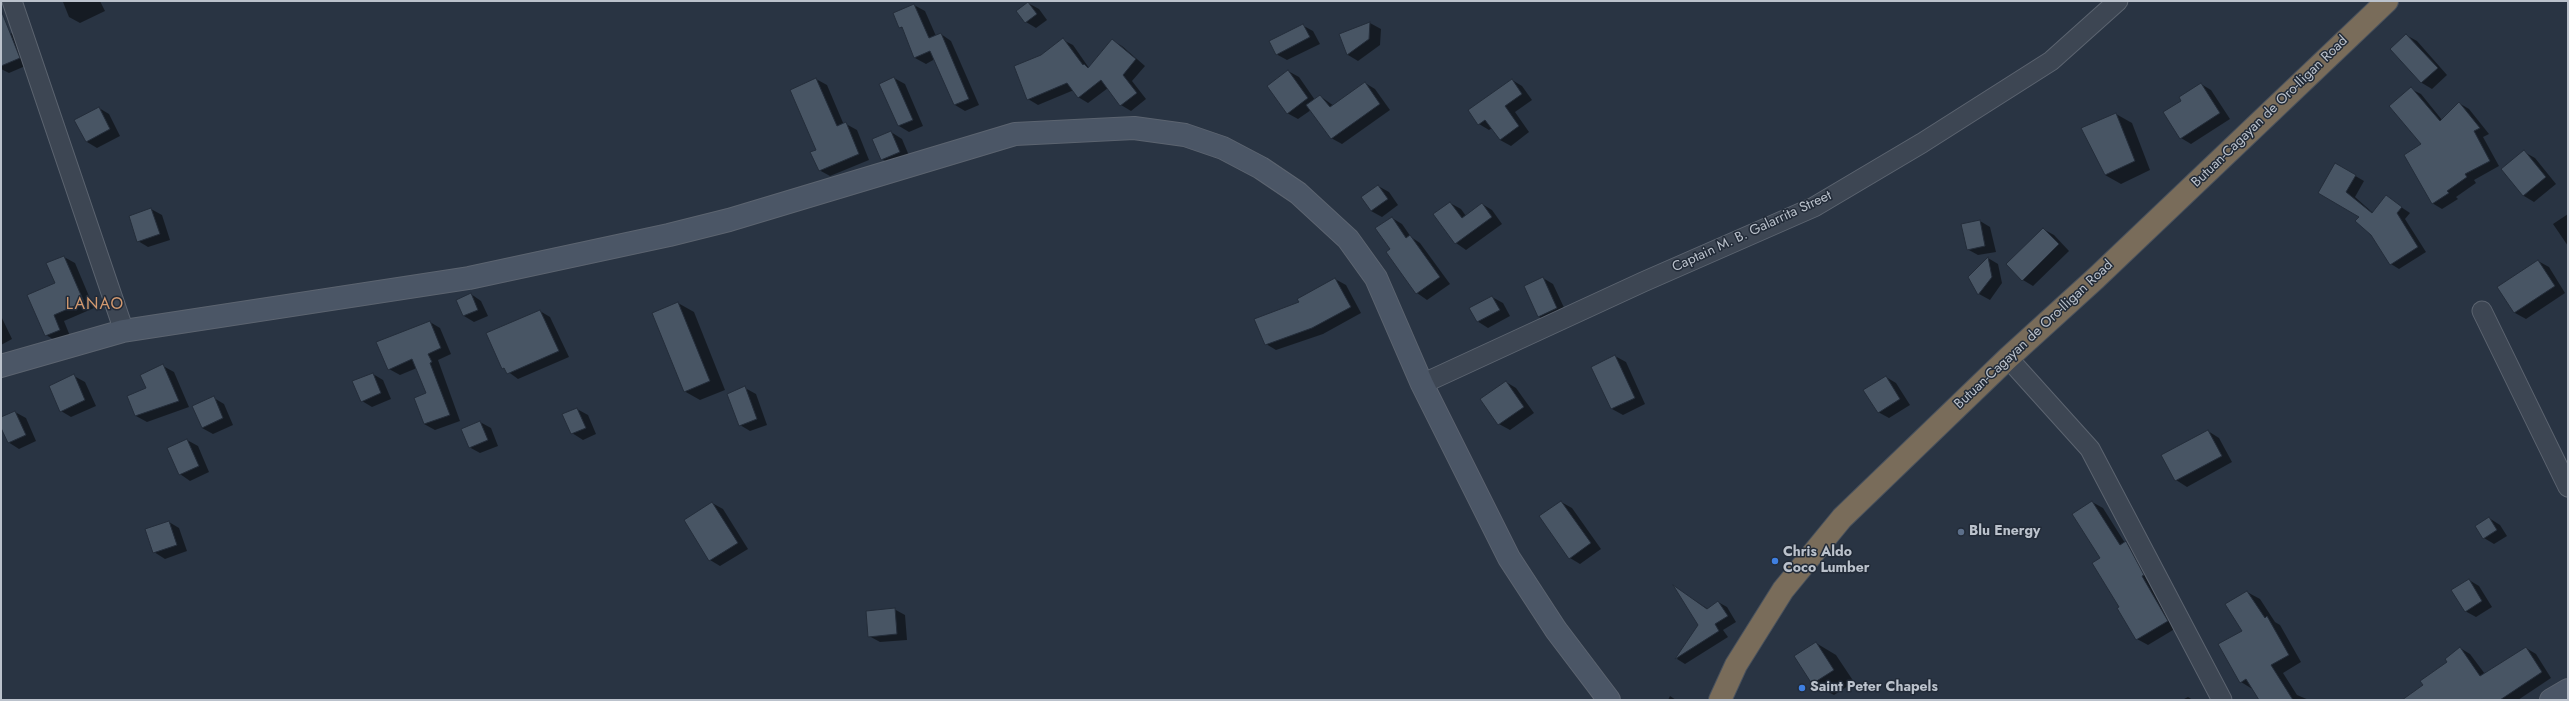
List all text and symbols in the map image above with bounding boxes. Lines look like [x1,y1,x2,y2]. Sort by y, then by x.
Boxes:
street label: Butuan-Cagayan de Oro-Iligan Road [2188,33,2352,191]
street label: Captain M. B. Galarrita Street [1670,188,1834,276]
street label: Butuan-Cagayan de Oro-Iligan Road [1951,257,2117,413]
district label: LANAO [66,295,124,315]
place label: Blu Energy [1969,524,2040,540]
marker: Blu Energy [1956,527,1966,537]
place label: Chris Aldo Coco Lumber [1783,545,1870,578]
marker: Chris Aldo Coco Lumber [1770,556,1780,566]
place label: Saint Peter Chapels [1810,680,1938,696]
marker: Saint Peter Chapels [1797,683,1807,693]

